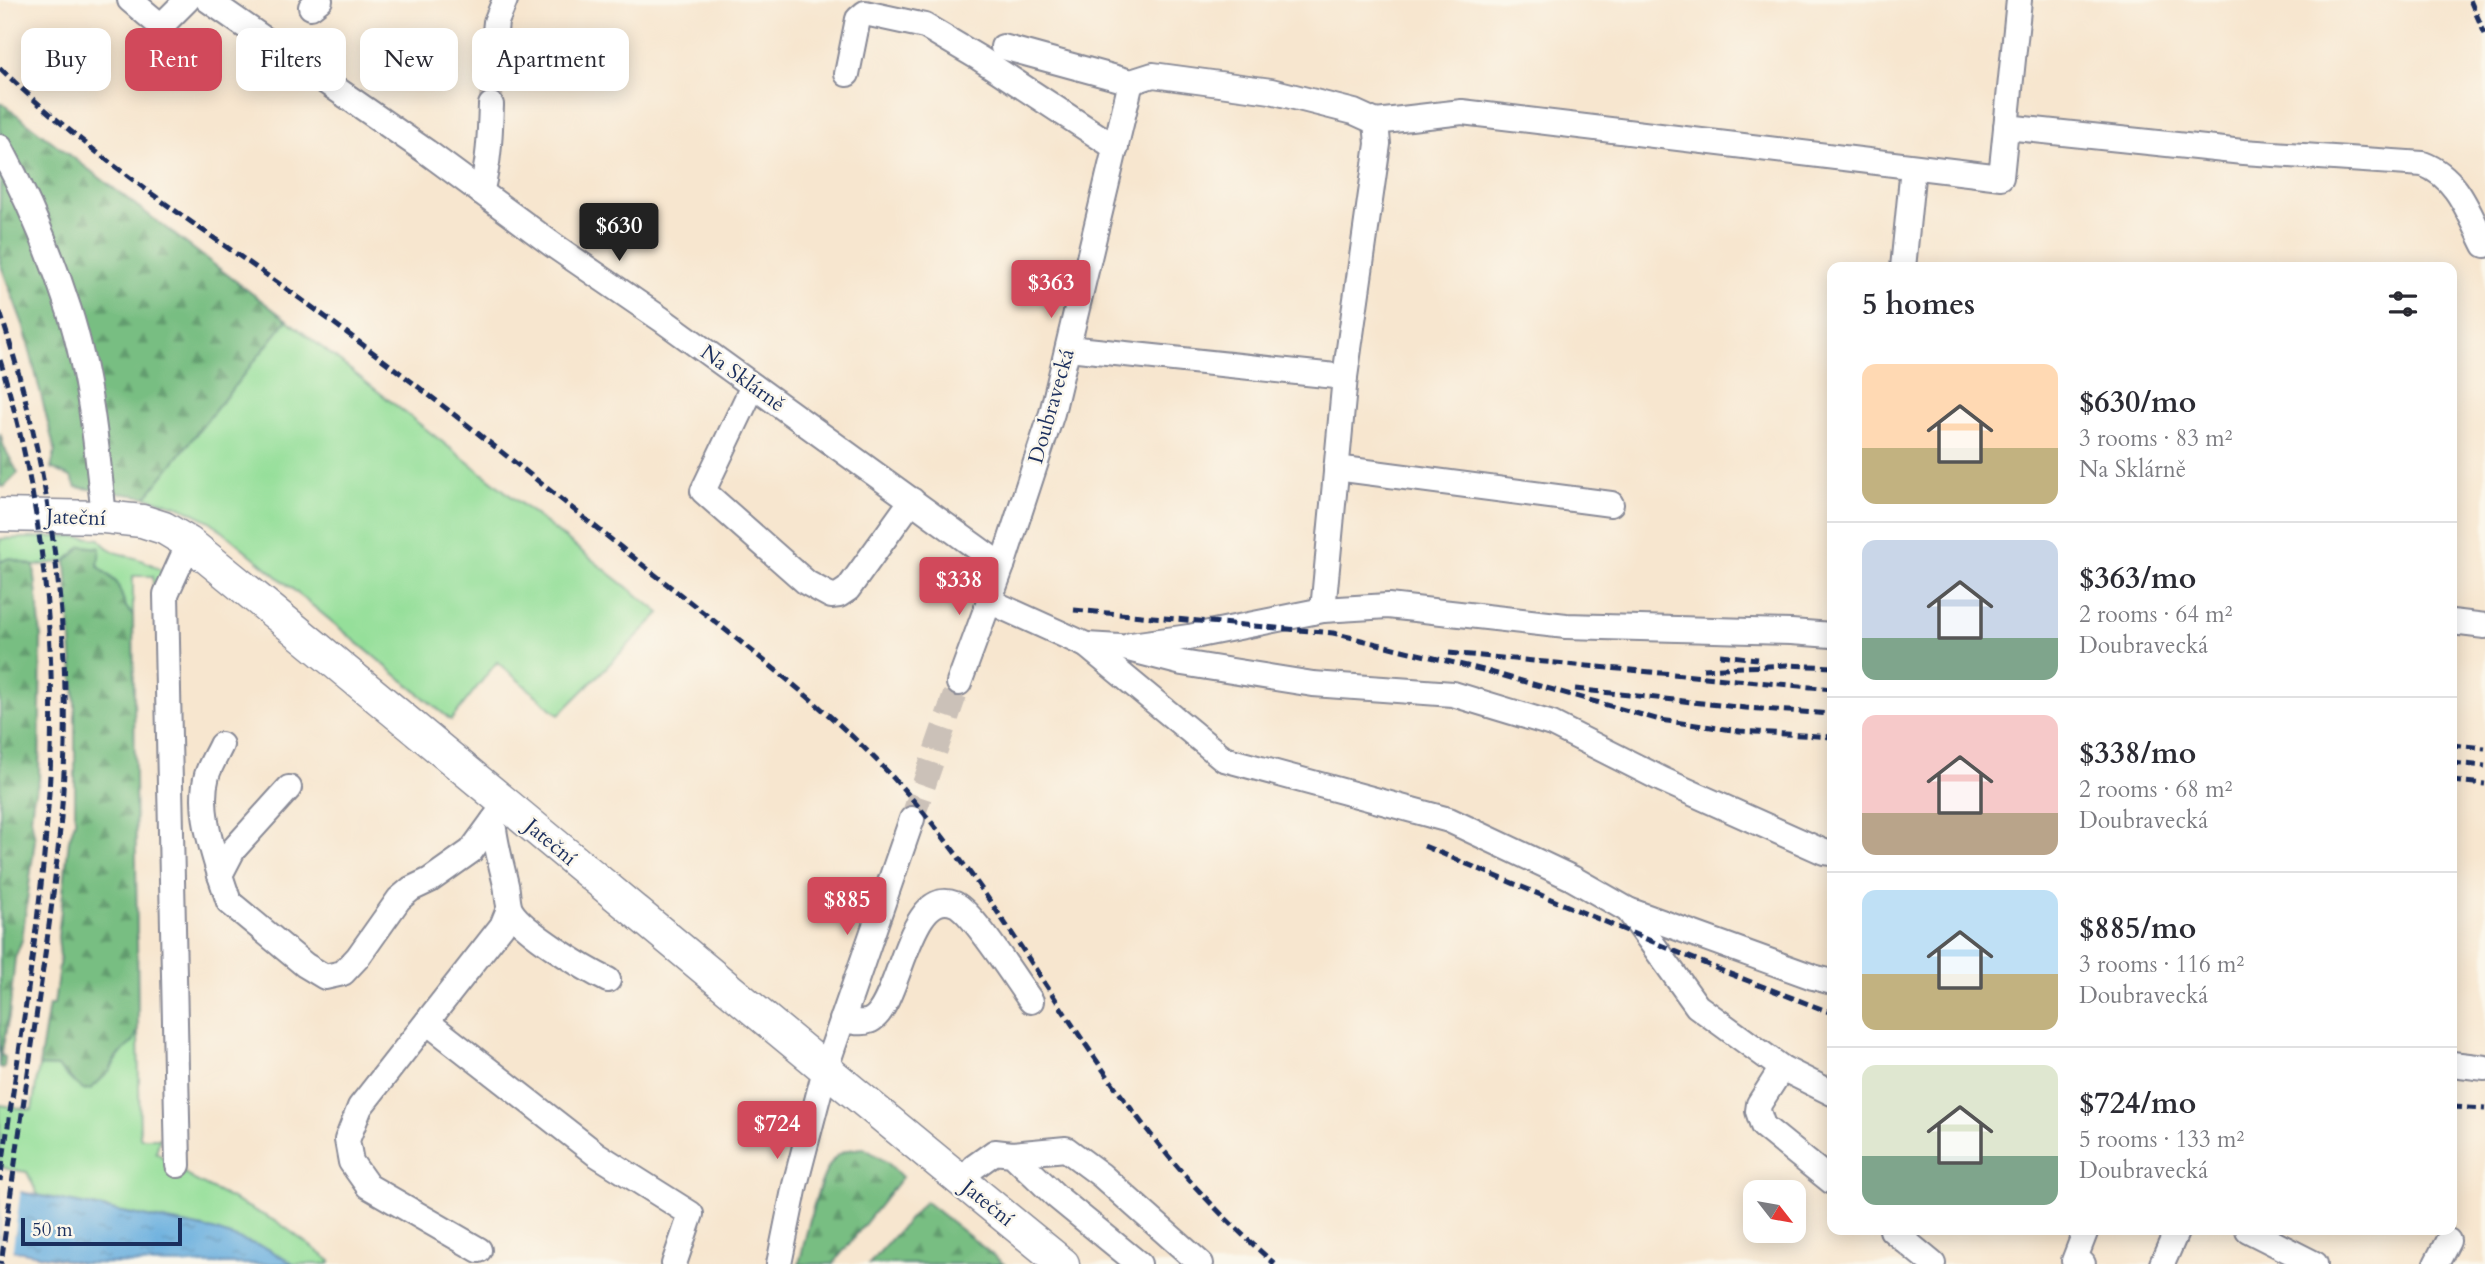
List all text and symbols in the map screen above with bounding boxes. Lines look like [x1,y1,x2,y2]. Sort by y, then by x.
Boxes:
chip: Buy [21,28,111,91]
chip: Rent [125,28,222,91]
chip: Filters [236,28,346,91]
chip: New [360,28,458,91]
chip: Apartment [472,28,629,91]
pin: $630 [578,204,660,263]
text: $630 [595,210,643,241]
pin: $363 [1010,260,1092,320]
text: $363 [1027,267,1075,298]
text: 5 homes [1862,284,1975,325]
icon: filters [2384,285,2422,323]
street label: Na Sklárně [695,338,791,419]
street label: Doubravecká [1021,345,1082,467]
text: $630/mo [2079,382,2196,423]
icon: home [1918,392,2002,476]
text: 3 rooms · 83 m² [2079,423,2232,454]
text: Na Sklárně [2079,454,2186,485]
street label: Jateční [43,502,106,533]
pin: $338 [918,558,1000,617]
text: $363/mo [2079,558,2196,599]
text: $338 [935,564,983,595]
icon: home [1918,568,2002,652]
text: 2 rooms · 64 m² [2079,599,2232,630]
text: Doubravecká [2079,630,2208,661]
text: $338/mo [2079,733,2196,774]
icon: home [1918,743,2002,827]
text: 2 rooms · 68 m² [2079,774,2232,805]
text: Doubravecká [2079,805,2208,836]
street label: Jateční [516,810,583,873]
pin: $885 [806,878,888,937]
text: $885 [823,884,871,915]
text: $885/mo [2079,908,2196,949]
icon: home [1918,918,2002,1002]
text: 3 rooms · 116 m² [2079,949,2244,980]
text: Doubravecká [2079,980,2208,1011]
text: $724/mo [2079,1083,2196,1124]
icon: home [1918,1093,2002,1177]
pin: $724 [736,1102,818,1161]
text: $724 [753,1108,801,1139]
text: 5 rooms · 133 m² [2079,1124,2244,1155]
text: Doubravecká [2079,1155,2208,1186]
street label: Jateční [953,1171,1020,1234]
north arrow [1743,1180,1806,1242]
map controls [1743,1180,1806,1243]
scale bar [21,1215,182,1247]
text: 50 m [32,1217,73,1243]

